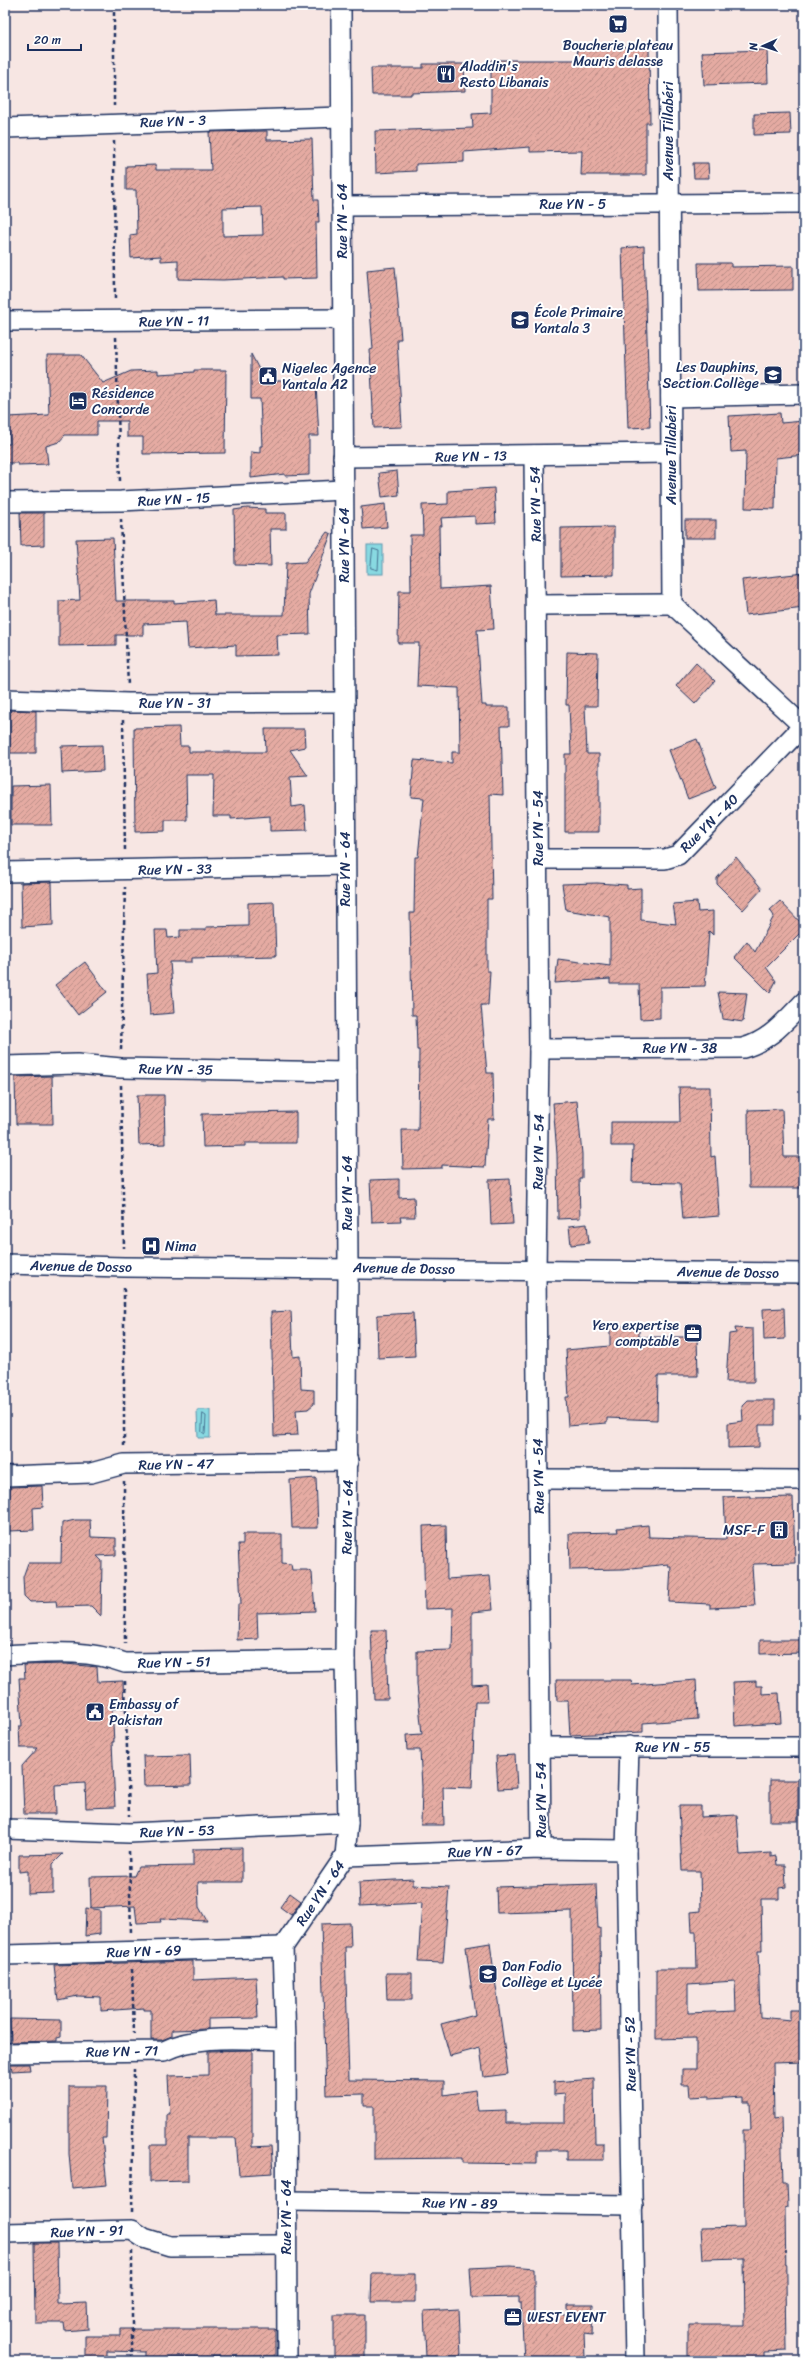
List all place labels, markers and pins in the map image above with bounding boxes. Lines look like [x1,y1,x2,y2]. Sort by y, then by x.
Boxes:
supermarket icon: Boucherie plateau Mauris delasse [607,13,629,35]
place label: Boucherie plateau Mauris delasse [563,33,674,74]
place label: Aladdin's Resto Libanais [459,54,549,95]
restaurant icon: Aladdin's Resto Libanais [435,63,457,85]
place label: École Primaire Yantala 3 [534,300,623,341]
school or university icon: École Primaire Yantala 3 [509,309,531,331]
place label: Les Dauphins, Section Collège [663,355,759,396]
place label: Nigelec Agence Yantala A2 [282,356,376,397]
school or university icon: Les Dauphins, Section Collège [762,364,784,386]
public building icon: Nigelec Agence Yantala A2 [257,365,279,387]
place label: Résidence Concorde [92,381,154,422]
hotel icon: Résidence Concorde [67,390,89,412]
place label: Nima [165,1234,197,1259]
hospital icon: Nima [140,1235,162,1257]
place label: Yero expertise comptable [592,1313,679,1354]
office icon: Yero expertise comptable [682,1322,704,1344]
place label: MSF-F [723,1518,766,1543]
building icon: MSF-F [768,1519,790,1541]
place label: Embassy of Pakistan [109,1692,180,1733]
public building icon: Embassy of Pakistan [84,1701,106,1723]
place label: Dan Fodio Collège et Lycée [502,1954,603,1995]
school or university icon: Dan Fodio Collège et Lycée [477,1963,499,1985]
place label: WEST EVENT [527,2305,607,2330]
office icon: WEST EVENT [502,2306,524,2328]

